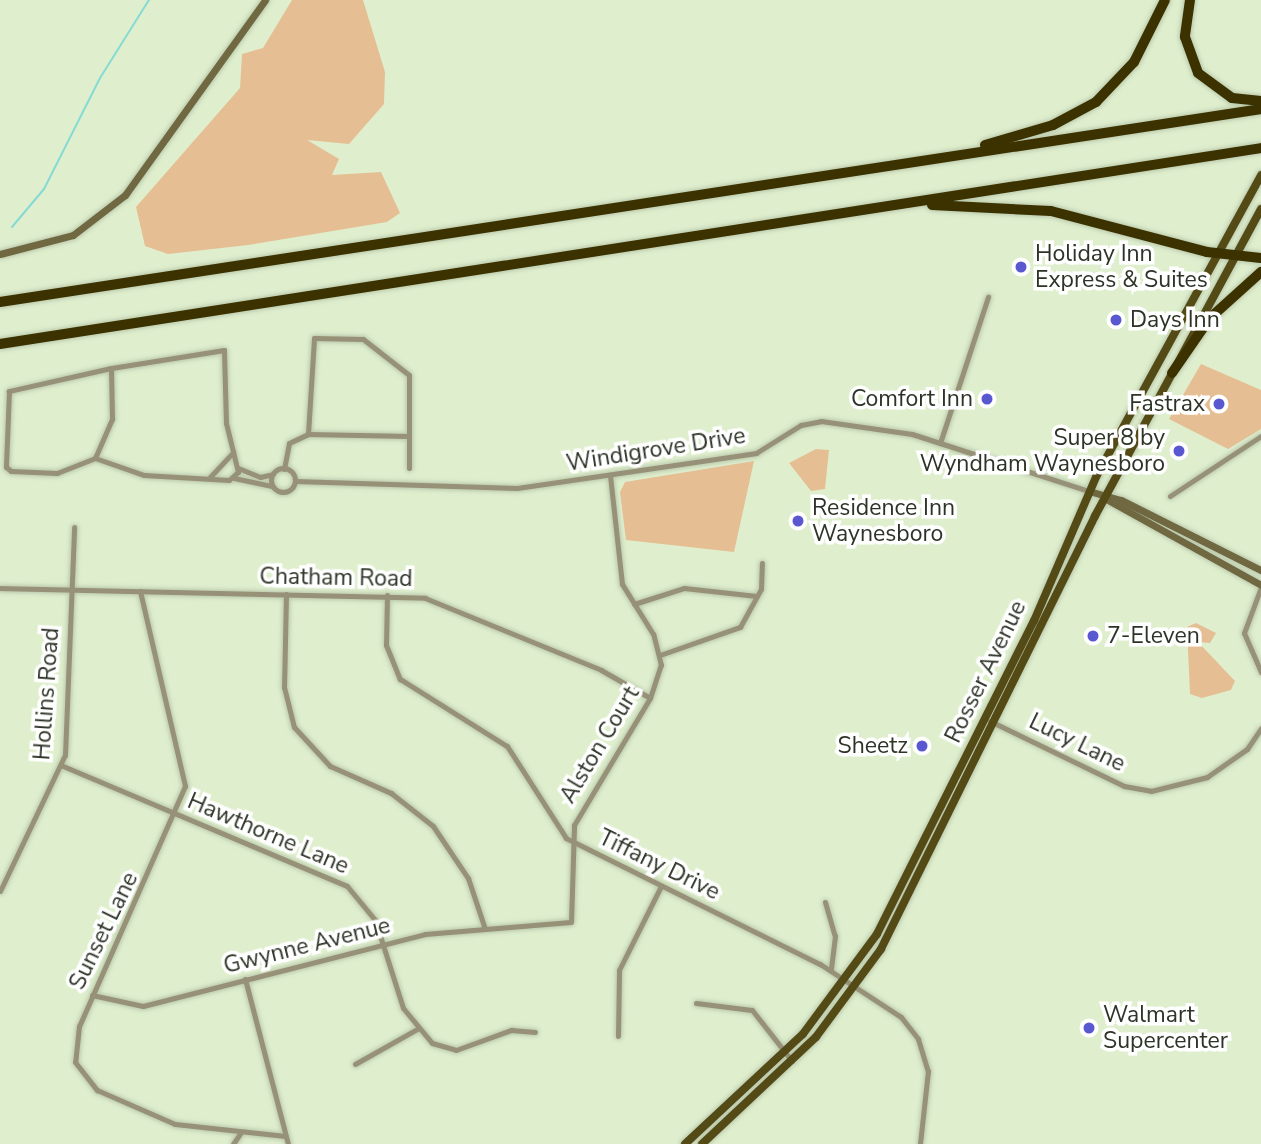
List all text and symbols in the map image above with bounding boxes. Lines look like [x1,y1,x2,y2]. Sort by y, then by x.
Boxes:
place label: Holiday Inn Express & Suites [1035,240,1208,294]
marker: Holiday Inn Express & Suites [1013,259,1029,275]
place label: Days Inn [1130,306,1220,334]
marker: Days Inn [1108,312,1124,328]
place label: Comfort Inn [851,385,973,413]
place label: Fastrax [1129,390,1205,418]
marker: Comfort Inn [979,391,995,407]
marker: Fastrax [1211,396,1227,412]
street label: Windigrove Drive [564,422,748,478]
place label: Super 8 by Wyndham Waynesboro [920,424,1165,478]
marker: Super 8 by Wyndham Waynesboro [1171,443,1187,459]
place label: Residence Inn Waynesboro [812,494,955,548]
marker: Residence Inn Waynesboro [790,513,806,529]
street label: Chatham Road [259,563,413,593]
street label: Rosser Avenue [940,596,1032,748]
place label: 7-Eleven [1107,622,1200,650]
street label: Hollins Road [29,627,65,761]
marker: 7-Eleven [1085,628,1101,644]
street label: Alston Court [554,682,646,808]
street label: Lucy Lane [1024,708,1130,778]
place label: Sheetz [838,732,908,760]
marker: Sheetz [914,738,930,754]
street label: Hawthorne Lane [183,788,353,880]
street label: Tiffany Drive [594,824,724,906]
street label: Sunset Lane [64,868,144,994]
street label: Gwynne Avenue [221,912,393,980]
place label: Walmart Supercenter [1103,1001,1228,1055]
marker: Walmart Supercenter [1081,1020,1097,1036]

